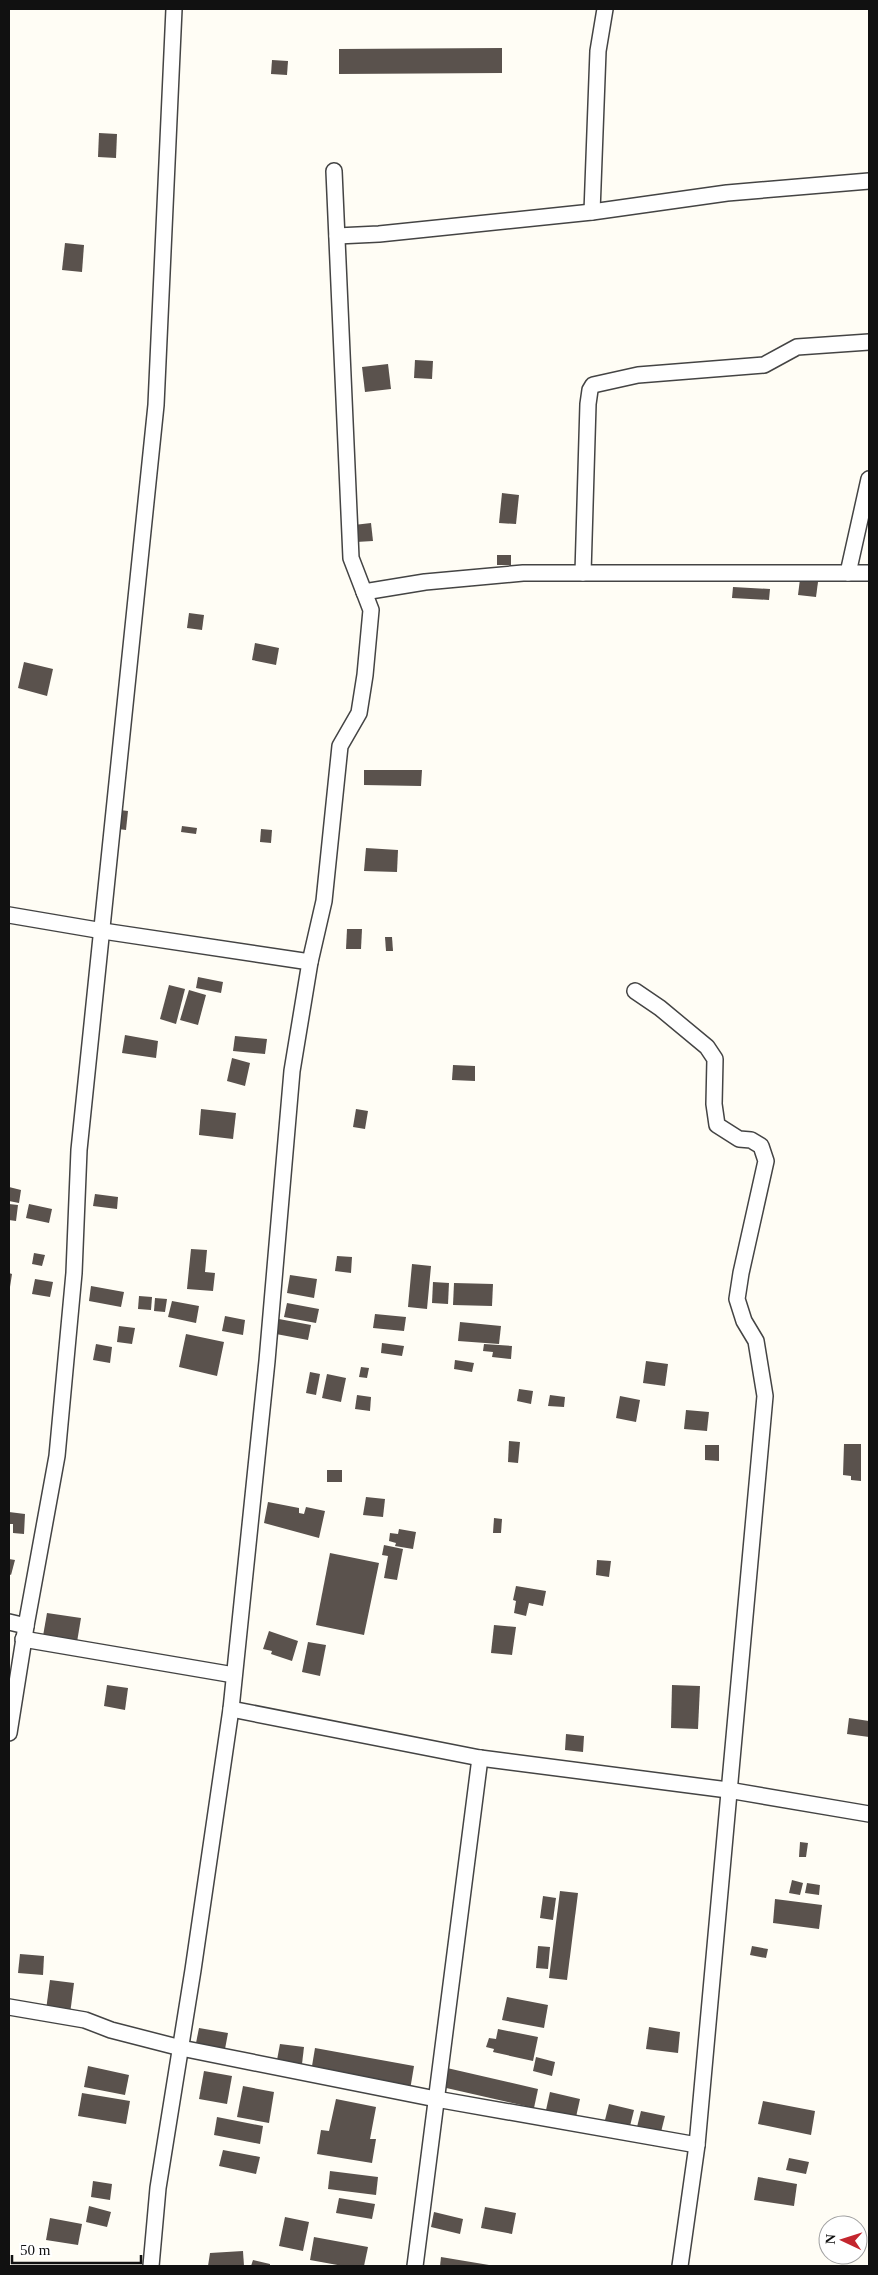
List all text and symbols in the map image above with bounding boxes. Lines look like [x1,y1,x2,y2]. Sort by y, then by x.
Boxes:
north arrow [818,2215,868,2265]
scale bar [12,2232,141,2264]
text: N [823,2234,838,2245]
text: 50 m [20,2242,51,2258]

